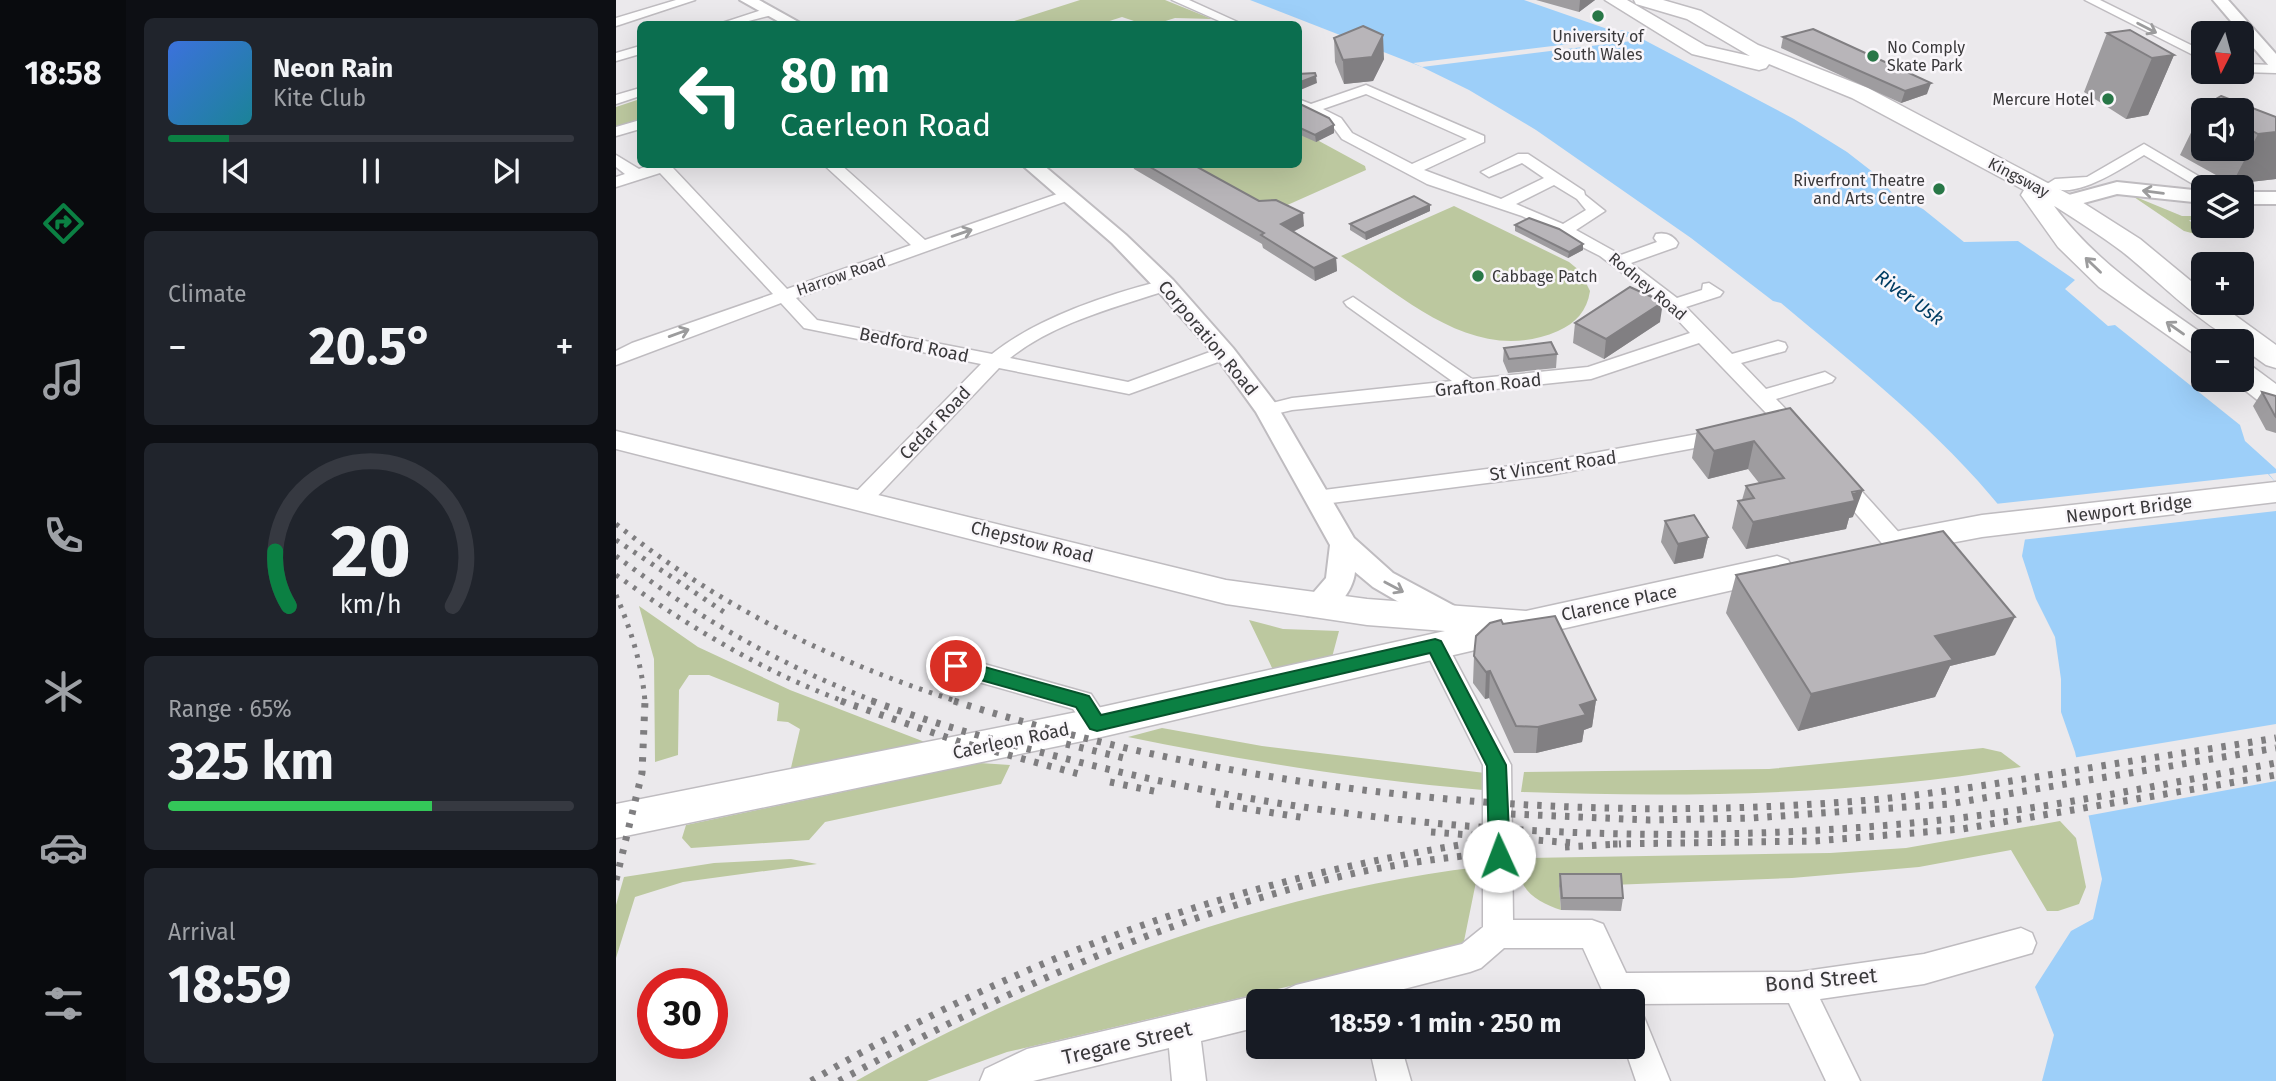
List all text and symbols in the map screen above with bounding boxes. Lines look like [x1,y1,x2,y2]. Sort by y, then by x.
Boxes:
marker: University of South Wales [1590,8,1606,24]
one-way arrow [2136,21,2157,35]
north arrow [2191,21,2254,84]
map controls [2191,21,2254,392]
place label: University of South Wales [1552,27,1645,64]
place label: No Comply Skate Park [1887,38,1965,75]
text: 80 m [780,46,890,105]
marker: No Comply Skate Park [1865,48,1881,64]
icon: left [665,49,756,140]
text: Neon Rain [273,53,393,84]
text: 18:58 [24,54,102,92]
text: Kite Club [273,84,366,112]
place label: Mercure Hotel [1993,90,2094,109]
marker: Mercure Hotel [2100,91,2116,107]
button: sound [2191,98,2254,161]
text: Caerleon Road [780,106,991,144]
icon: previous [217,152,255,190]
icon: pause [352,152,390,190]
icon: next [487,152,525,190]
street label: Kingsway [1985,153,2053,201]
place label: Riverfront Theatre and Arts Centre [1793,171,1925,208]
button: layers [2191,175,2254,238]
marker: Riverfront Theatre and Arts Centre [1931,181,1947,197]
one-way arrow [2142,185,2165,198]
icon: directions [39,199,88,248]
one-way arrow [951,226,973,238]
street label: Rodney Road [1605,248,1690,324]
street label: Harrow Road [794,251,888,300]
button: + [2191,252,2254,315]
one-way arrow [2085,257,2102,274]
water label: River Usk [1871,265,1949,330]
place label: Cabbage Patch [1492,267,1598,286]
marker: Cabbage Patch [1470,268,1486,284]
street label: Corporation Road [1153,276,1263,400]
text: Climate [168,280,247,308]
text: 20.5° [309,315,433,378]
one-way arrow [2166,321,2185,335]
street label: Bedford Road [857,323,971,367]
text: − [168,324,187,370]
text: + [555,324,574,370]
one-way arrow [667,326,689,338]
button: − [2191,329,2254,392]
icon: music [39,355,88,404]
street label: Grafton Road [1434,368,1542,402]
street label: Cedar Road [895,382,975,464]
street label: St Vincent Road [1488,446,1618,486]
street label: Newport Bridge [2065,490,2193,528]
text: 20 [331,509,411,596]
icon: phone [39,511,88,560]
street label: Chepstow Road [969,516,1095,568]
one-way arrow [1383,580,1404,594]
street label: Clarence Place [1559,580,1679,626]
text: km/h [340,590,402,620]
pin [926,636,986,696]
icon: arrive [937,647,975,685]
icon: climate [39,667,88,716]
text: Range · 65% [168,695,292,723]
street label: Caerleon Road [951,718,1071,764]
text: 325 km [168,730,334,793]
position arrow [1462,819,1536,893]
icon: car [39,823,88,872]
text: Arrival [168,918,235,946]
text: 18:59 [168,953,291,1016]
street label: Bond Street [1764,962,1879,998]
speed limit sign: 30 [637,968,728,1059]
icon: filters [39,979,88,1028]
text: 18:59 · 1 min · 250 m [1329,1008,1562,1039]
street label: Tregare Street [1059,1015,1195,1071]

